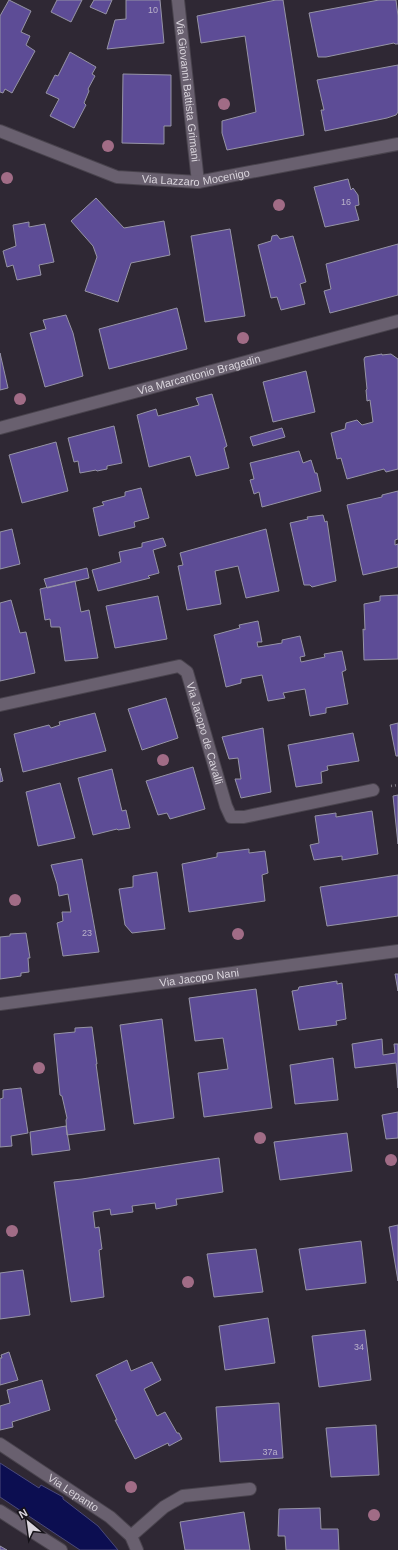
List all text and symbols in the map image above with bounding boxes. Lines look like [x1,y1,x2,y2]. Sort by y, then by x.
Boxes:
house number: 10 [148,5,158,15]
street label: Via Giovanni Battista Grimani [174,18,202,163]
street label: Via Lazzaro Mocenigo [141,166,251,188]
house number: 16 [341,197,351,207]
street label: Via Marcantonio Bragadin [136,352,262,397]
street label: Via Jacopo de Cavalli [184,681,225,786]
house number: 23 [82,928,92,938]
street label: Via Jacopo Nani [159,966,240,989]
house number: 34 [354,1342,364,1352]
house number: 37a [262,1447,278,1457]
street label: Via Lepanto [46,1471,101,1514]
north arrow [8,1502,48,1542]
text: N [17,1506,30,1520]

